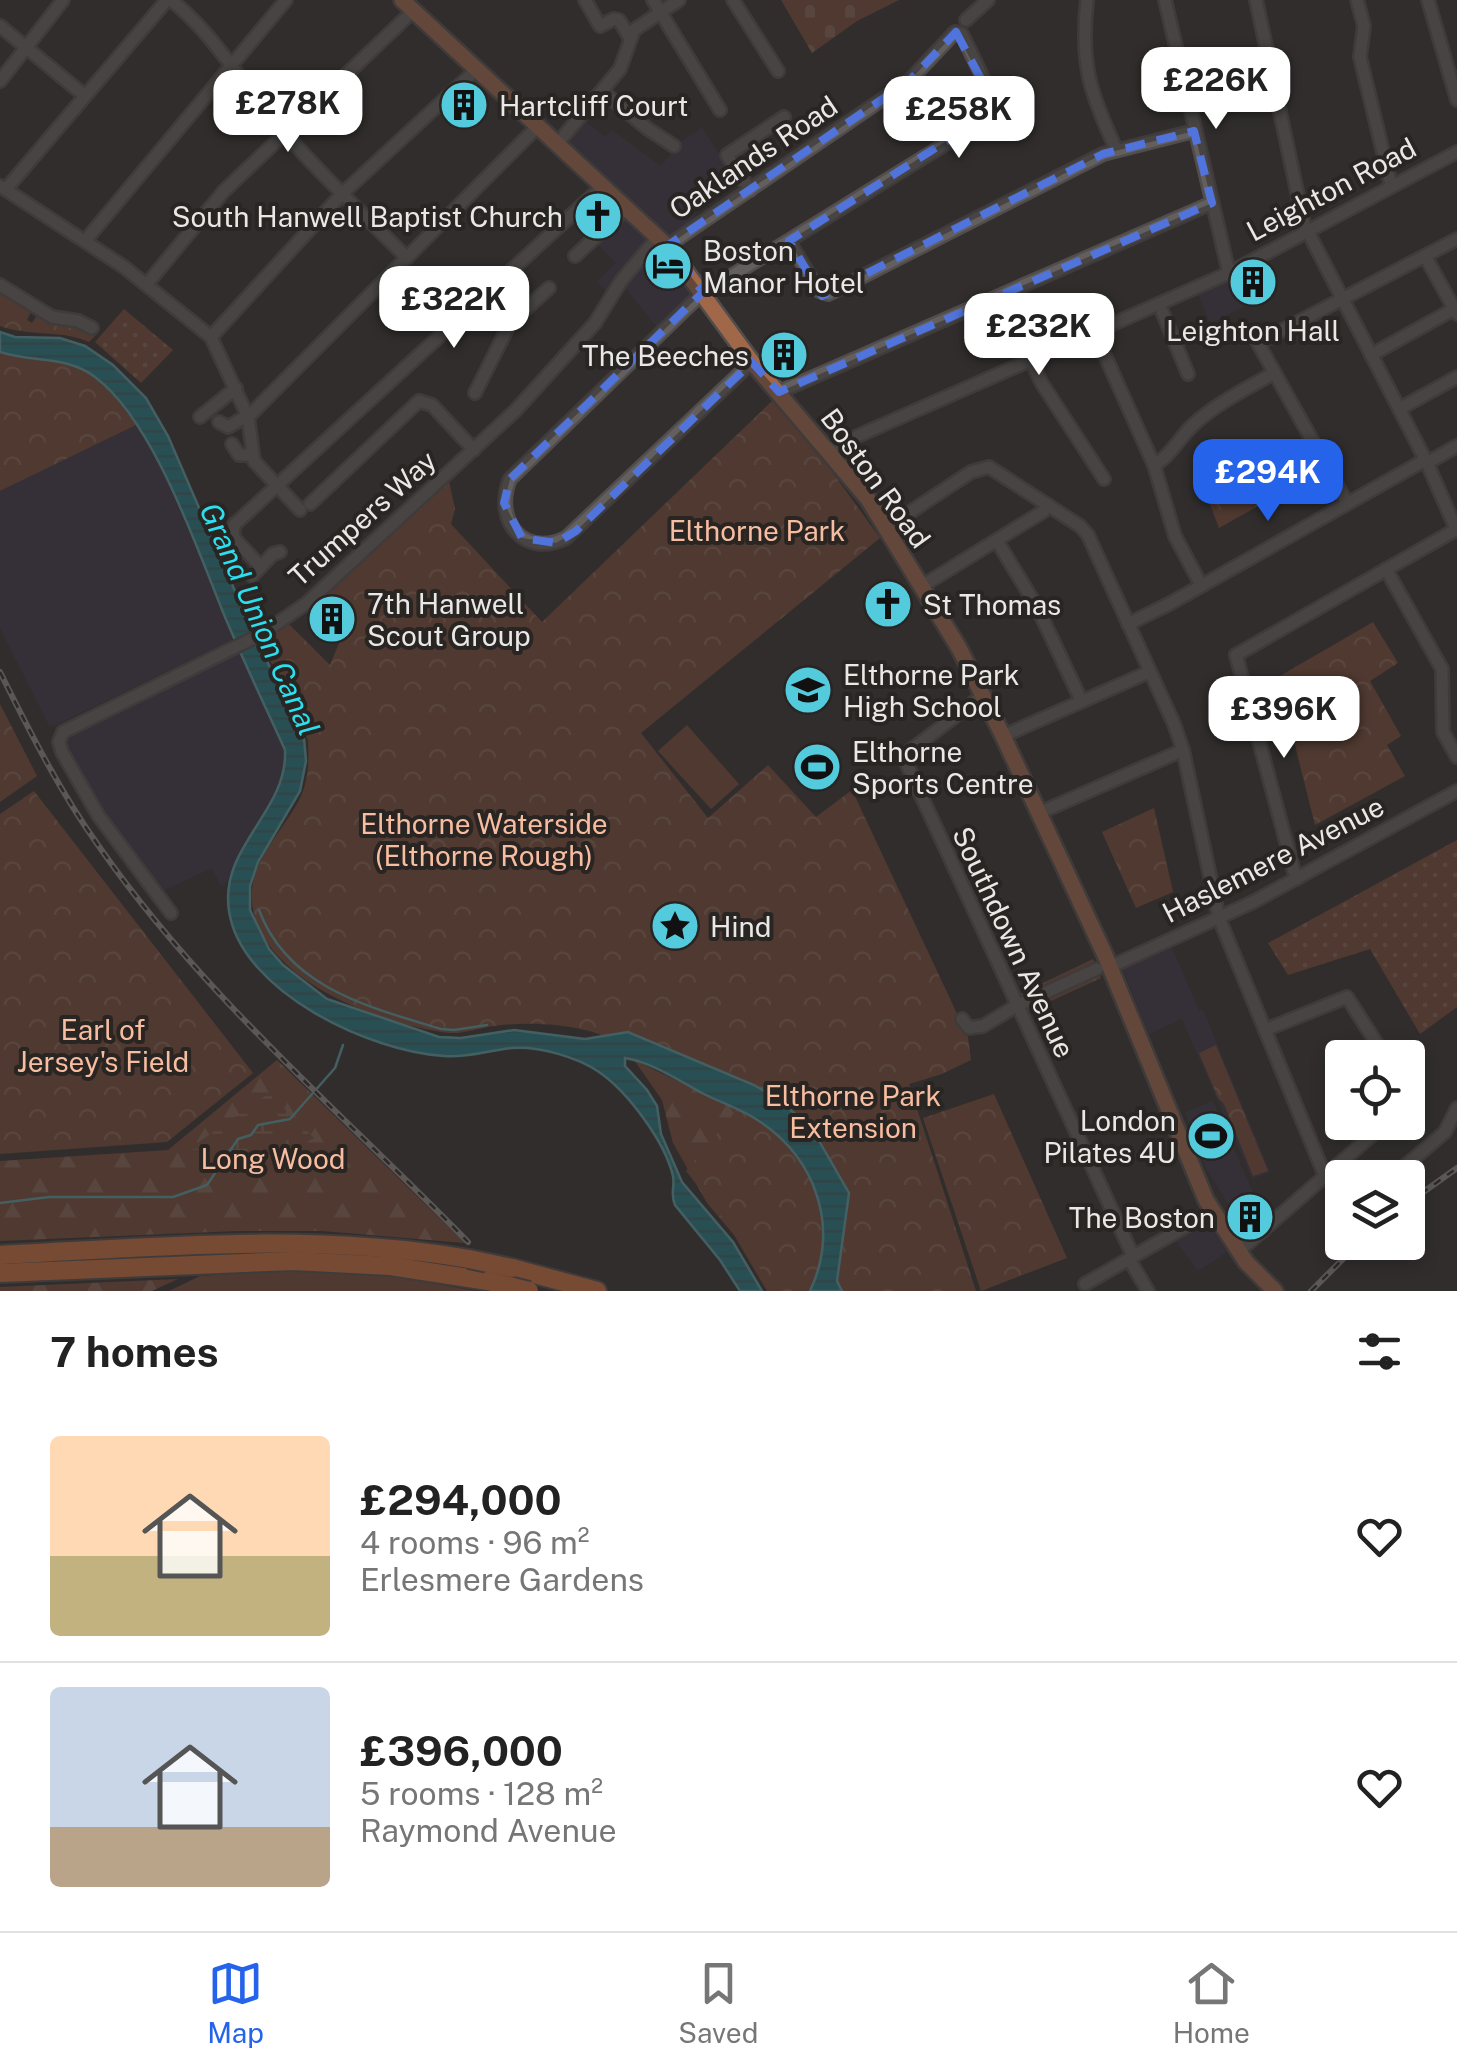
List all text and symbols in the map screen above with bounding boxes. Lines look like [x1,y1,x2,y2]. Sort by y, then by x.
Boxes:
pin: £226K [1146,47,1286,132]
text: £226K [1163,61,1269,98]
pin: £278K [218,70,358,155]
pin: £258K [889,76,1029,161]
building icon: Hartcliff Court [438,79,490,131]
text: £278K [235,84,341,121]
place label: Hartcliff Court [499,89,688,122]
street label: Oaklands Road [663,89,843,225]
text: £258K [905,90,1013,127]
street label: Leighton Road [1241,131,1421,247]
church icon: South Hanwell Baptist Church [572,190,624,242]
place label: South Hanwell Baptist Church [172,200,563,233]
place label: Boston Manor Hotel [703,234,864,299]
hotel icon: Boston Manor Hotel [642,240,694,292]
building icon: Leighton Hall [1227,256,1279,308]
pin: £322K [384,266,524,351]
text: £322K [401,280,507,317]
pin: £232K [969,293,1109,378]
text: £232K [986,307,1092,344]
place label: Leighton Hall [1166,314,1340,347]
building icon: The Beeches [758,329,810,381]
place label: The Beeches [582,339,749,372]
street label: Boston Road [814,402,938,554]
pin: £294K [1198,439,1338,524]
street label: Trumpers Way [282,443,442,593]
text: £294K [1215,453,1321,490]
water label: Grand Union Canal [192,497,328,741]
park label: Elthorne Park [669,514,845,547]
church icon: St Thomas [862,578,914,630]
place label: 7th Hanwell Scout Group [367,587,531,652]
place label: St Thomas [923,588,1061,621]
building icon: 7th Hanwell Scout Group [306,593,358,645]
place label: Elthorne Park High School [843,658,1020,723]
school or university icon: Elthorne Park High School [782,664,834,716]
pin: £396K [1214,676,1354,761]
text: £396K [1231,690,1337,727]
place label: Elthorne Sports Centre [852,735,1034,800]
sports icon: Elthorne Sports Centre [791,741,843,793]
street label: Haslemere Avenue [1157,789,1389,929]
park label: Elthorne Waterside (Elthorne Rough) [360,807,608,872]
street label: Southdown Avenue [946,821,1082,1063]
place icon: Hind [649,900,701,952]
place label: Hind [710,910,771,943]
park label: Earl of Jersey's Field [17,1013,189,1078]
map controls [1325,1040,1425,1260]
button: locate [1325,1040,1425,1140]
park label: Elthorne Park Extension [765,1079,941,1144]
place label: London Pilates 4U [1043,1104,1176,1169]
sports icon: London Pilates 4U [1185,1110,1237,1162]
park label: Long Wood [201,1142,346,1175]
button: layers [1325,1160,1425,1260]
building icon: The Boston [1224,1191,1276,1243]
place label: The Boston [1069,1201,1215,1234]
icon: filters [1352,1324,1407,1379]
text: 7 homes [50,1327,219,1376]
text: £294,000 [360,1475,562,1524]
icon: home [130,1476,250,1596]
icon: heart [1352,1509,1407,1564]
text: 4 rooms · 96 m² [360,1524,590,1561]
text: Erlesmere Gardens [360,1561,644,1598]
text: £396,000 [360,1726,563,1775]
icon: home [130,1727,250,1847]
icon: heart [1352,1760,1407,1815]
text: 5 rooms · 128 m² [360,1775,603,1812]
text: Raymond Avenue [360,1812,617,1849]
tab: Map [207,1956,264,2049]
tab: Saved [678,1956,758,2049]
tab: Home [1173,1956,1250,2049]

